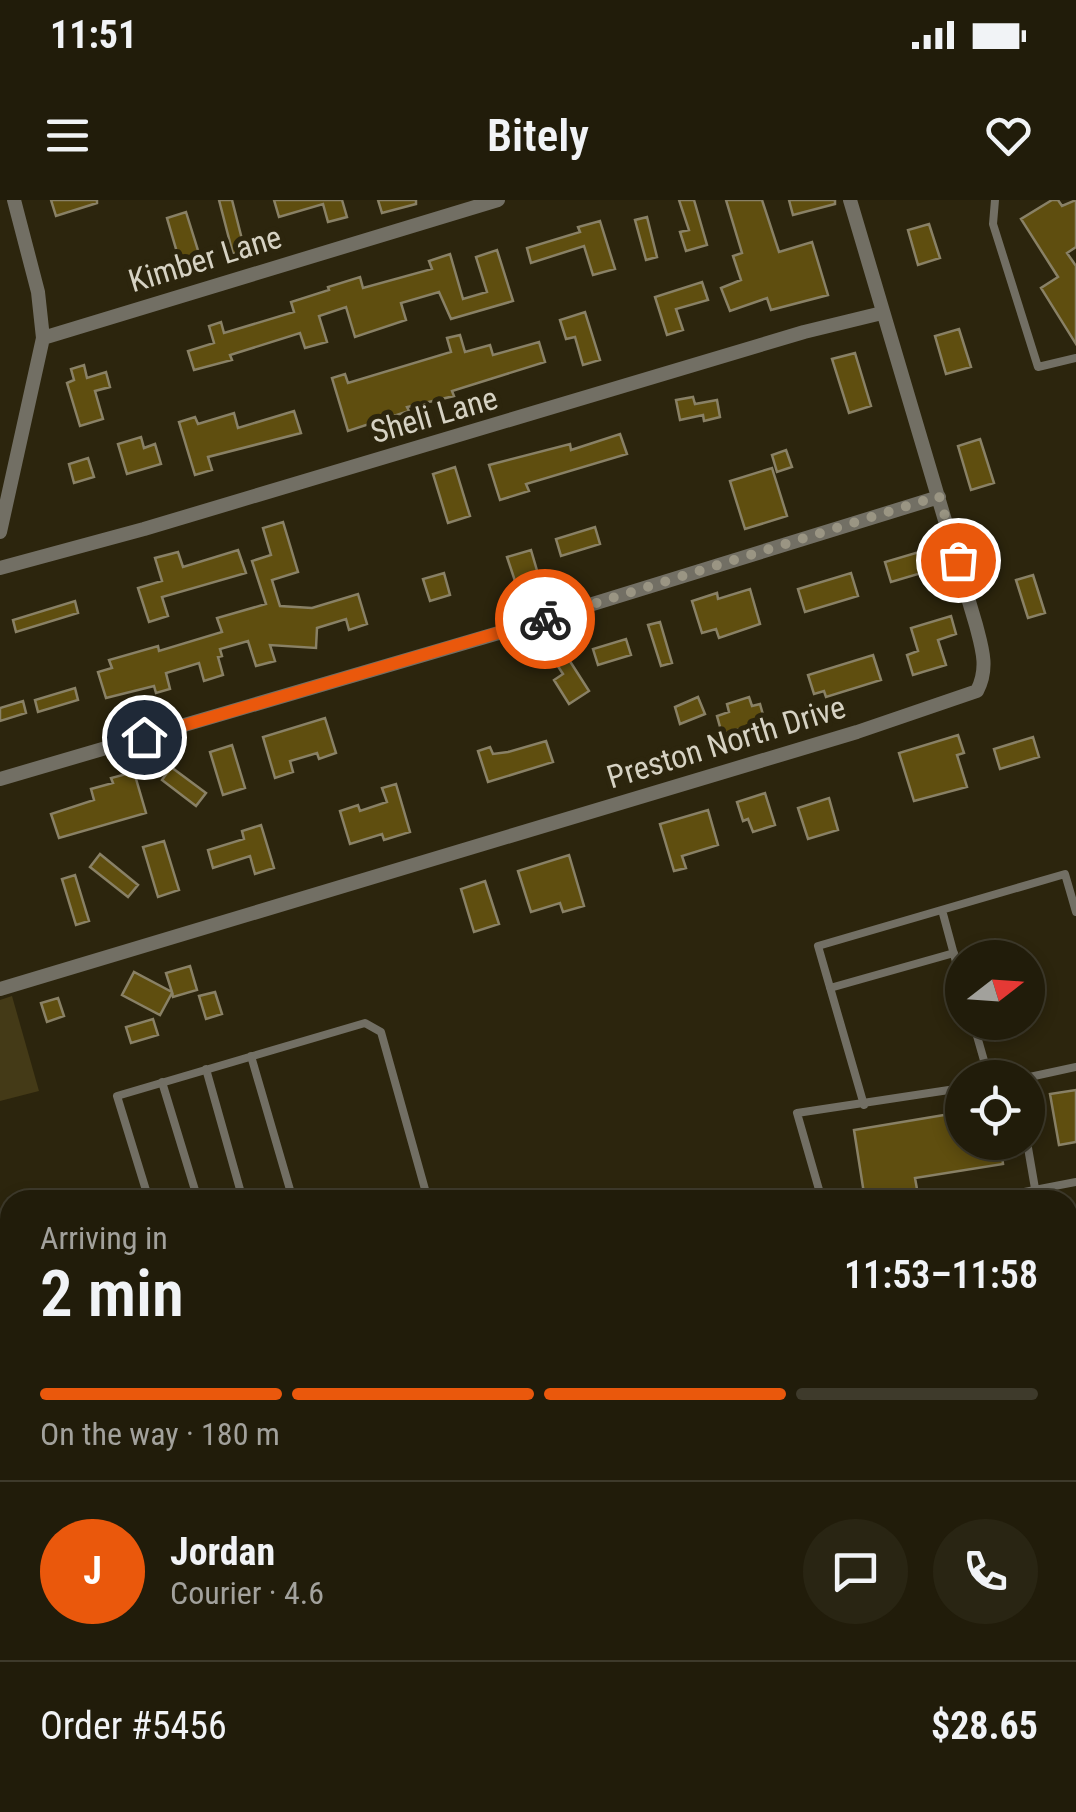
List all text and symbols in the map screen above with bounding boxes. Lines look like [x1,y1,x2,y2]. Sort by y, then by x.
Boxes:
text: 11:51 [50,13,137,57]
icon: menu [40,108,95,163]
icon: heart [981,108,1036,163]
text: Bitely [487,109,589,162]
street label: Kimber Lane [124,218,286,300]
street label: Sheli Lane [366,379,502,451]
pin [916,518,1001,603]
icon: bag [931,533,986,588]
courier [495,569,595,669]
icon: bike [518,592,573,647]
street label: Preston North Drive [602,688,850,796]
pin [102,695,187,780]
icon: home [117,710,172,765]
north arrow [945,940,1045,1040]
map controls [945,940,1045,1160]
button: locate [945,1060,1045,1160]
text: Arriving in [40,1219,168,1257]
text: 11:53–11:58 [844,1253,1038,1297]
text: 2 min [40,1256,184,1332]
text: On the way · 180 m [40,1415,280,1453]
button: chat [803,1519,908,1624]
button: phone [933,1519,1038,1624]
text: Jordan [170,1530,275,1574]
text: J [83,1549,102,1593]
text: Courier · 4.6 [170,1574,324,1612]
text: Order #5456 [40,1704,227,1748]
text: $28.65 [931,1704,1038,1748]

